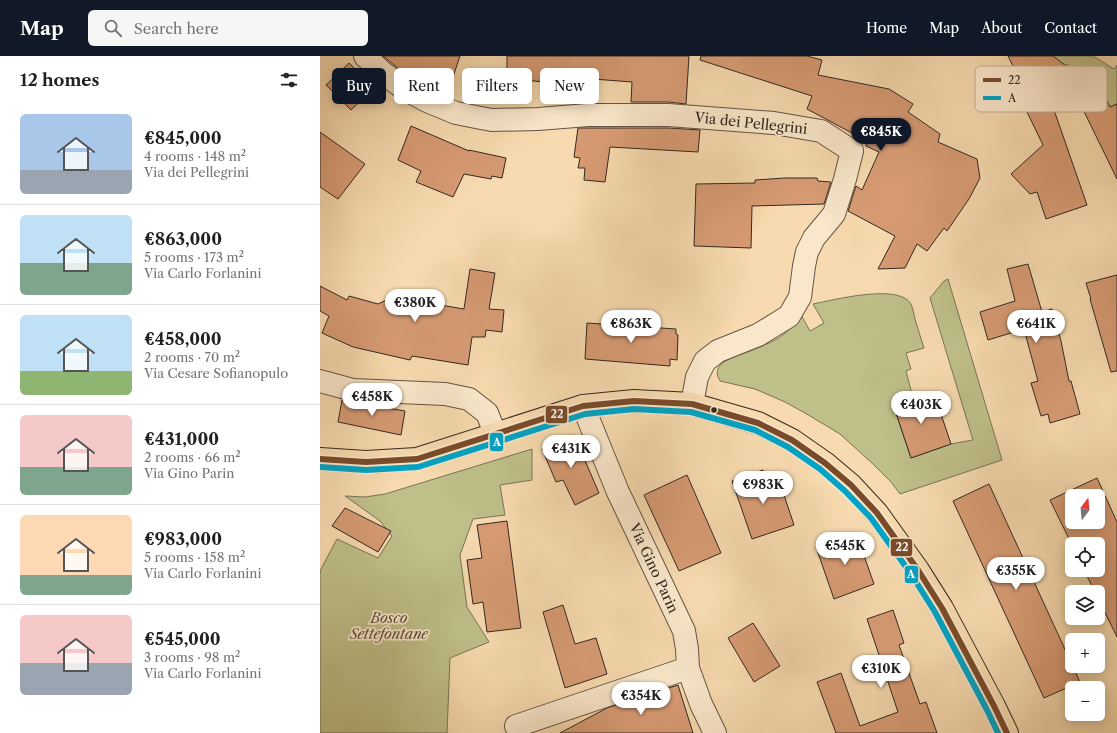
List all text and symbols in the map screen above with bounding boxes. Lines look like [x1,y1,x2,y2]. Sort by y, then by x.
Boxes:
search box [88,10,368,46]
text: Map [20,17,64,40]
icon: search [102,17,124,39]
text: Search here [134,19,219,38]
text: Home [866,19,907,37]
text: Map [929,19,959,37]
text: About [981,19,1022,37]
text: Contact [1044,19,1097,37]
legend [975,66,1107,112]
chip: Buy [332,68,386,104]
chip: Rent [394,68,454,104]
chip: Filters [462,68,532,104]
chip: New [540,68,599,104]
icon: filters [278,69,300,91]
text: 12 homes [20,70,99,90]
text: 22 [1008,73,1021,87]
text: A [1007,91,1017,105]
street label: Via dei Pellegrini [693,108,808,138]
pin: €845K [853,118,909,152]
text: €845K [860,123,902,139]
text: €845,000 [144,128,222,148]
icon: home [52,130,100,178]
text: 4 rooms · 148 m² [144,148,246,164]
text: Via dei Pellegrini [144,164,249,180]
text: €863,000 [144,229,222,249]
icon: home [52,231,100,279]
text: 5 rooms · 173 m² [144,249,244,265]
text: Via Carlo Forlanini [144,265,261,281]
pin: €380K [387,289,443,323]
text: €380K [394,294,436,310]
pin: €863K [603,310,659,344]
pin: €641K [1008,310,1064,344]
text: €863K [610,315,652,331]
text: €641K [1016,315,1056,331]
text: €458,000 [144,329,222,349]
icon: home [52,331,100,379]
text: 2 rooms · 70 m² [144,349,240,365]
text: Via Cesare Sofianopulo [144,365,288,381]
pin: €458K [344,383,400,417]
text: €458K [351,388,393,404]
pin: €403K [893,391,949,425]
text: €403K [900,396,942,412]
line badge: 22 [545,405,568,424]
unlabelled marker [709,405,719,415]
text: 22 [551,407,564,421]
text: €431,000 [144,429,219,449]
icon: home [52,431,100,479]
line badge: A [489,432,504,452]
text: A [492,435,502,449]
pin: €431K [543,435,599,469]
text: €431K [551,440,591,456]
text: 2 rooms · 66 m² [144,449,241,465]
text: Via Gino Parin [144,465,234,481]
pin: €983K [735,471,791,505]
text: €983K [742,476,784,492]
north arrow [1065,489,1105,529]
map controls [1065,489,1105,721]
street label: Via Gino Parin [625,519,683,616]
text: €983,000 [144,529,222,549]
icon: home [52,531,100,579]
pin: €545K [817,532,873,566]
text: €545K [825,537,865,553]
button: locate [1065,537,1105,577]
line badge: 22 [890,538,913,557]
text: 22 [896,540,909,554]
text: 5 rooms · 158 m² [144,549,245,565]
pin: €355K [988,557,1044,591]
text: €355K [996,562,1036,578]
text: Via Carlo Forlanini [144,565,261,581]
line badge: A [904,565,919,584]
text: A [906,567,916,581]
button: layers [1065,585,1105,625]
park label: Bosco Settefontane [349,609,429,643]
text: €545,000 [144,629,221,649]
icon: home [52,631,100,679]
button: + [1065,633,1105,673]
text: 3 rooms · 98 m² [144,649,240,665]
pin: €310K [853,655,909,689]
text: €310K [861,660,901,676]
text: Via Carlo Forlanini [144,665,261,681]
button: − [1065,681,1105,721]
pin: €354K [613,682,669,716]
text: €354K [621,687,661,703]

